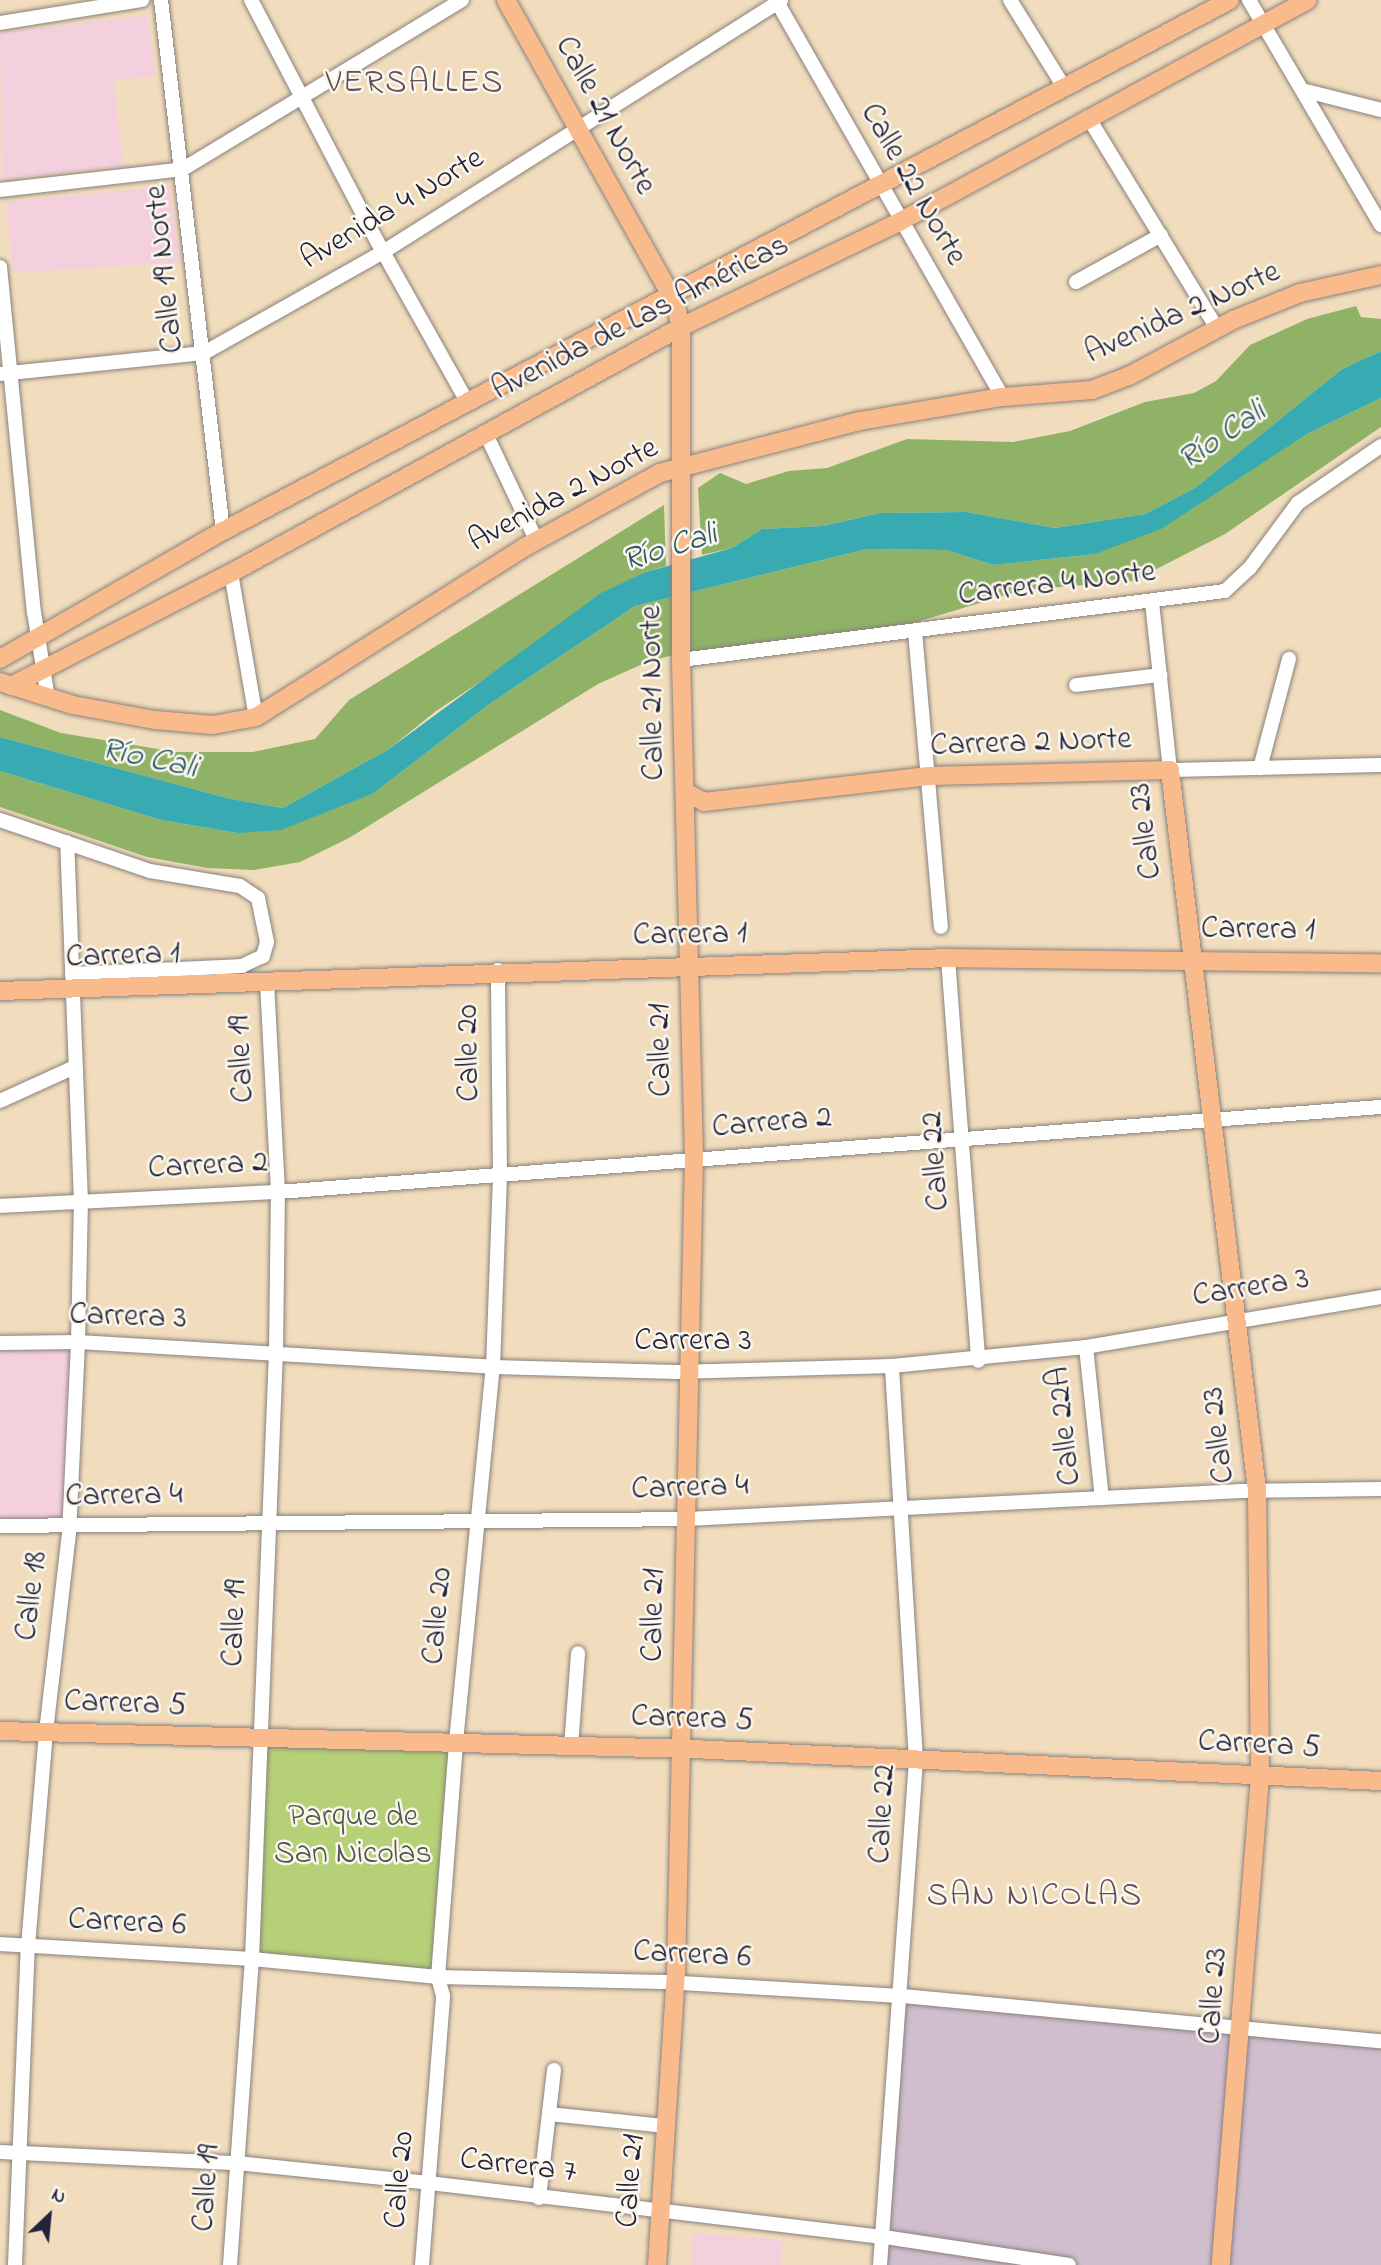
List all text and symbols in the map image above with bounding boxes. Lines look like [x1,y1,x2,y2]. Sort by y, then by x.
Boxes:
street label: Calle 21 Norte [545,30,663,202]
district label: VERSALLES [327,64,503,104]
street label: Calle 22 Norte [850,97,974,273]
street label: Avenida 4 Norte [295,140,491,280]
street label: Calle 19 Norte [138,183,194,355]
street label: Avenida de Las Américas [486,227,796,411]
street label: Avenida 2 Norte [1080,254,1286,374]
water label: Río Cali [1172,393,1274,481]
street label: Avenida 2 Norte [463,430,665,562]
water label: Río Cali [618,516,722,582]
street label: Carrera 4 Norte [956,554,1158,616]
street label: Calle 21 Norte [633,605,675,781]
street label: Carrera 2 Norte [930,721,1132,767]
water label: Río Cali [97,731,201,789]
street label: Calle 23 [1122,780,1172,882]
street label: Carrera 1 [1200,911,1316,951]
street label: Carrera 1 [632,916,748,956]
street label: Carrera 1 [65,936,181,978]
street label: Calle 21 [642,1003,682,1097]
street label: Calle 20 [450,1004,490,1102]
street label: Calle 19 [222,1014,264,1104]
street label: Carrera 2 [710,1100,834,1148]
street label: Calle 22 [914,1110,960,1212]
street label: Carrera 2 [147,1145,269,1189]
street label: Carrera 3 [1190,1261,1312,1317]
street label: Carrera 3 [69,1297,187,1339]
street label: Carrera 3 [634,1323,752,1361]
street label: Calle 22A [1041,1365,1091,1487]
street label: Calle 23 [1195,1384,1245,1486]
street label: Carrera 4 [631,1468,749,1510]
street label: Carrera 4 [65,1477,183,1517]
street label: Calle 18 [8,1549,58,1643]
street label: Calle 20 [416,1566,462,1666]
street label: Calle 21 [635,1568,675,1662]
street label: Calle 19 [215,1578,257,1668]
street label: Carrera 5 [63,1684,187,1726]
street label: Carrera 5 [630,1699,754,1741]
street label: Carrera 5 [1197,1724,1321,1768]
street label: Calle 22 [862,1763,906,1865]
park label: Parque de San Nicolas [274,1800,432,1875]
district label: SAN NICOLAS [928,1877,1142,1917]
street label: Carrera 6 [67,1902,187,1946]
street label: Carrera 6 [632,1934,752,1978]
street label: Calle 23 [1192,1946,1238,2046]
street label: Calle 20 [378,2130,424,2230]
street label: Calle 21 [610,2133,654,2229]
street label: Carrera 7 [457,2141,579,2193]
street label: Calle 19 [186,2143,230,2233]
north arrow [14,2181,84,2251]
text: N [47,2182,70,2212]

